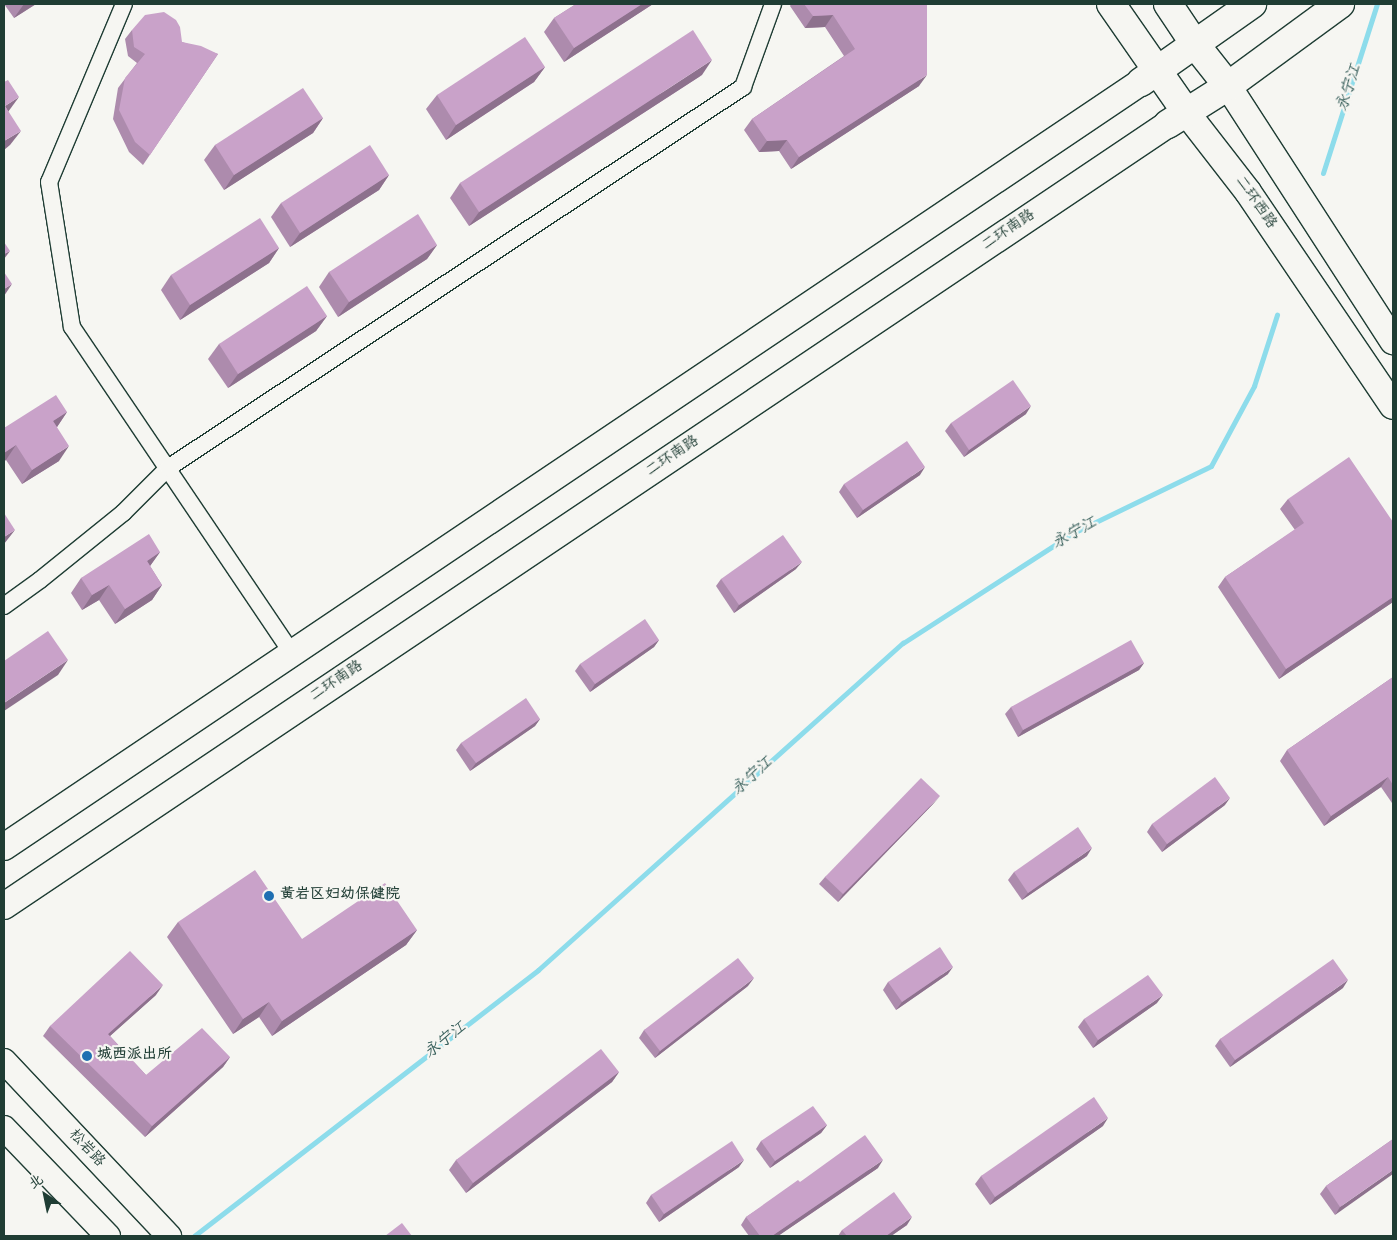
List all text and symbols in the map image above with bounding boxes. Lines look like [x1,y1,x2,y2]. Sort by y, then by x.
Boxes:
water label: 永宁江 [1333,62,1367,114]
street label: 二环西路 [1230,173,1280,233]
street label: 二环南路 [979,207,1039,255]
street label: 二环南路 [643,433,703,481]
water label: 永宁江 [1049,514,1101,554]
street label: 二环南路 [307,658,367,706]
water label: 永宁江 [729,754,777,800]
place label: 黄岩区妇幼保健院 [280,887,400,905]
marker: 黄岩区妇幼保健院 [262,889,276,903]
water label: 永宁江 [421,1019,471,1063]
place label: 城西派出所 [97,1047,172,1065]
marker: 城西派出所 [81,1050,93,1062]
street label: 松岩路 [64,1126,108,1172]
north arrow [20,1170,70,1220]
text: 北 [25,1170,48,1195]

